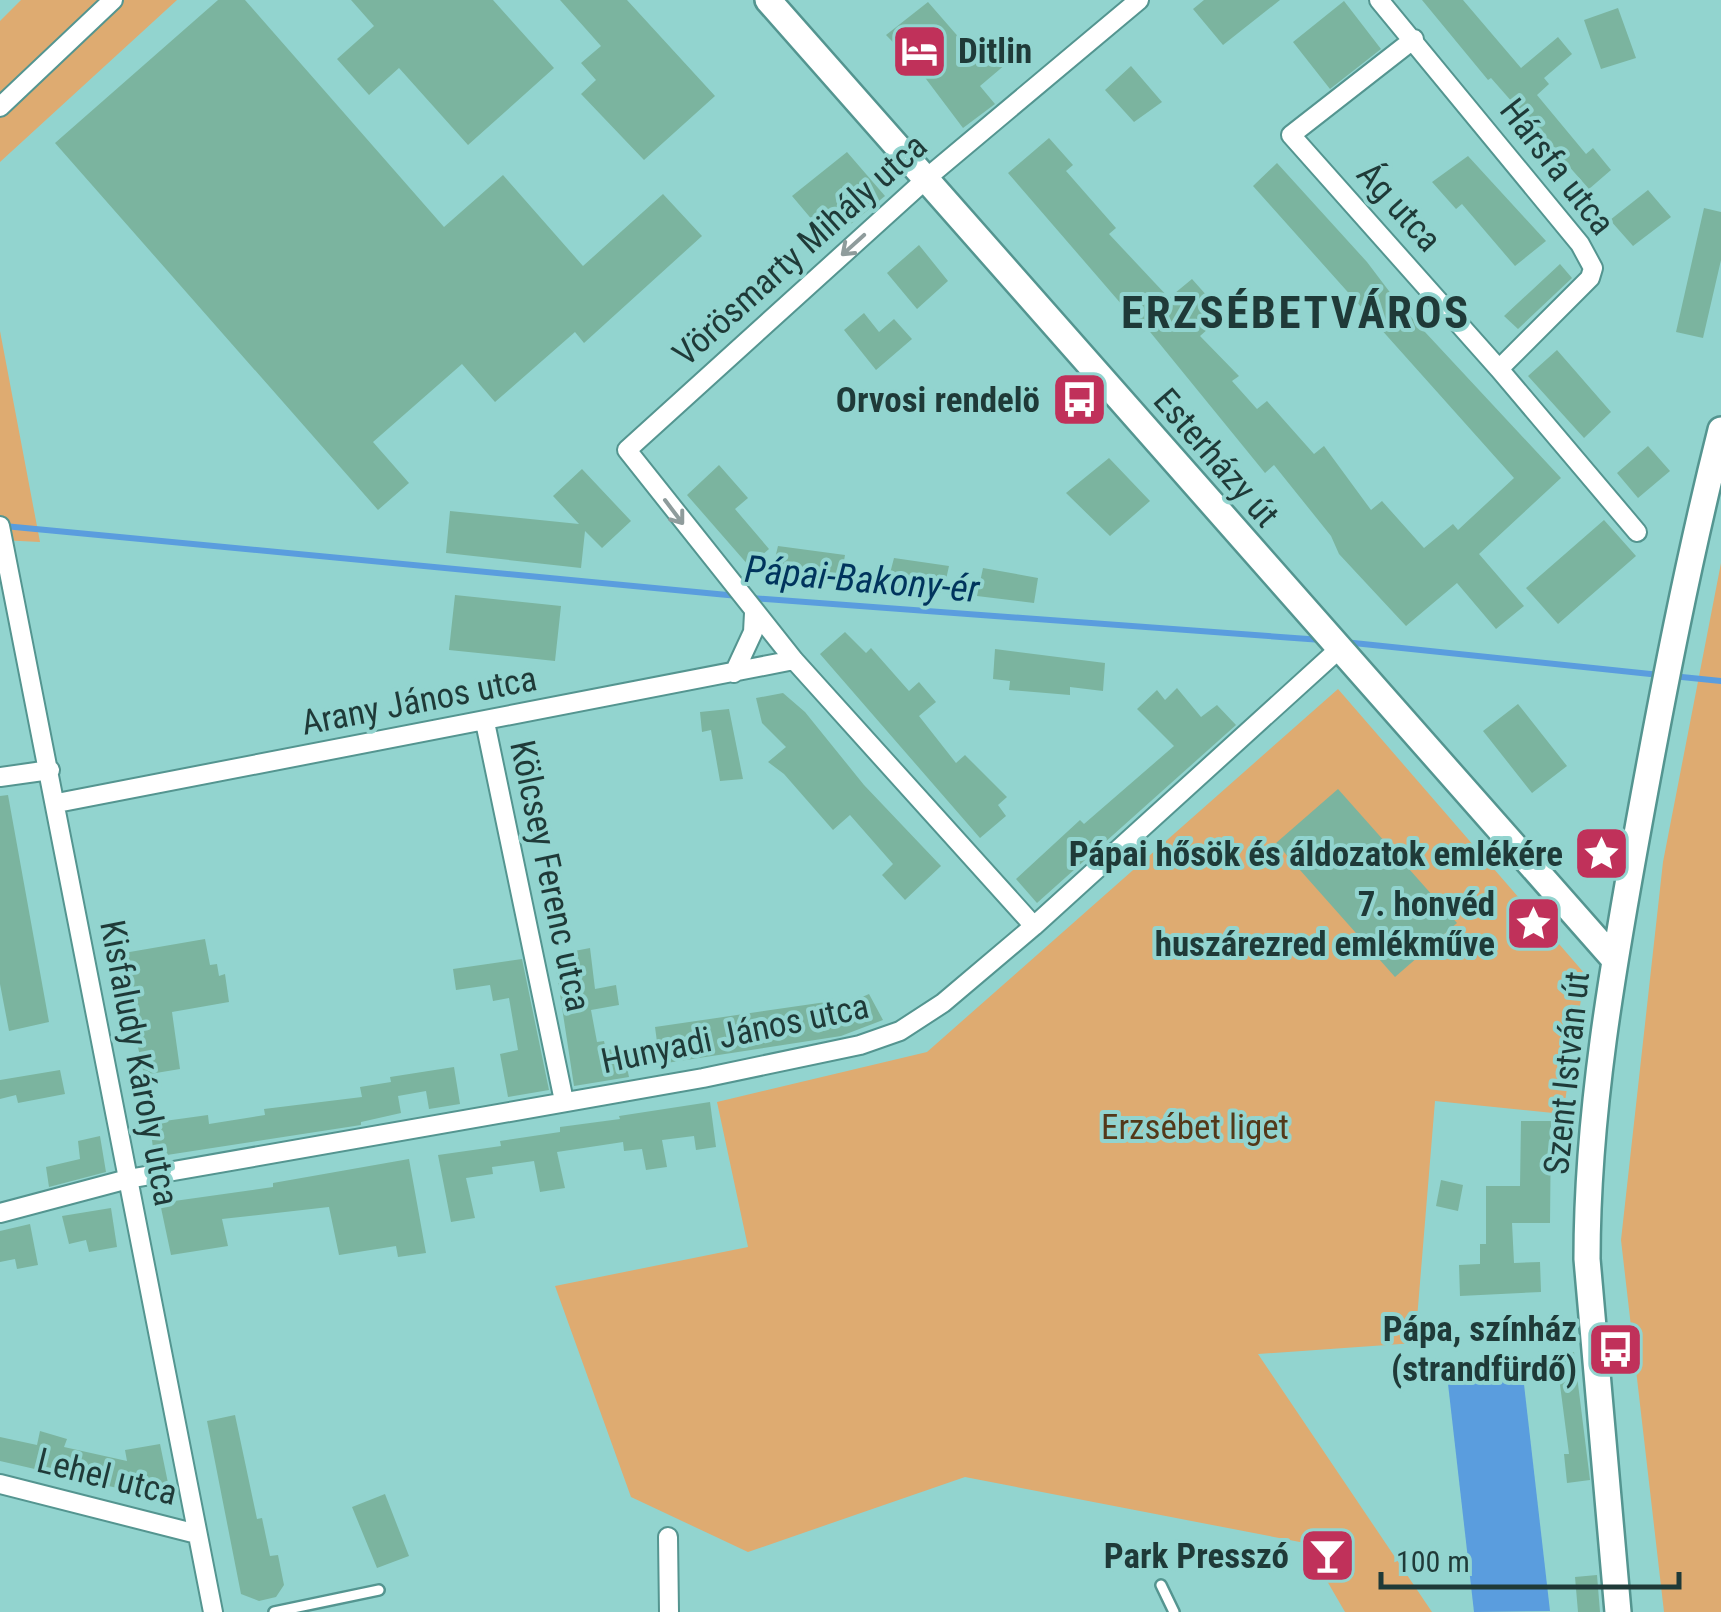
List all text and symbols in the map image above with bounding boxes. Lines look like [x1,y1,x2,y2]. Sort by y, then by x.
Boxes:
hotel icon: Ditlin [889,21,949,81]
place label: Ditlin [958,31,1032,72]
street label: Hársfa utca [1491,91,1623,243]
street label: Vörösmarty Mihály utca [665,125,935,375]
street label: Ág utca [1348,154,1450,260]
one-way arrow [841,233,866,256]
district label: ERZSÉBETVÁROS [1121,286,1471,339]
bus stop icon: Orvosi rendelö [1049,370,1109,430]
place label: Orvosi rendelö [836,380,1040,421]
street label: Esterházy út [1145,381,1287,535]
one-way arrow [664,498,685,525]
water label: Pápai-Bakony-ér [743,547,982,611]
street label: Arany János utca [298,658,540,744]
street label: Kölcsey Ferenc utca [501,737,599,1015]
place icon: Pápai hősök és áldozatok emlékére [1572,824,1632,884]
place label: Pápai hősök és áldozatok emlékére [1069,834,1563,875]
place label: 7. honvéd huszárezred emlékműve [1155,884,1495,965]
place icon: 7. honvéd huszárezred emlékműve [1504,894,1564,954]
street label: Kisfaludy Károly utca [91,917,187,1209]
street label: Szent István út [1536,970,1598,1176]
street label: Hunyadi János utca [597,986,873,1082]
park label: Erzsébet liget [1101,1107,1289,1148]
place label: Pápa, színház (strandfürdő) [1383,1309,1577,1390]
bus stop icon: Pápa, színház (strandfürdő) [1586,1319,1646,1379]
street label: Lehel utca [33,1440,181,1514]
bar icon: Park Presszó [1298,1526,1358,1586]
scale bar [1381,1527,1678,1589]
place label: Park Presszó [1104,1536,1289,1577]
text: 100 m [1396,1544,1470,1579]

